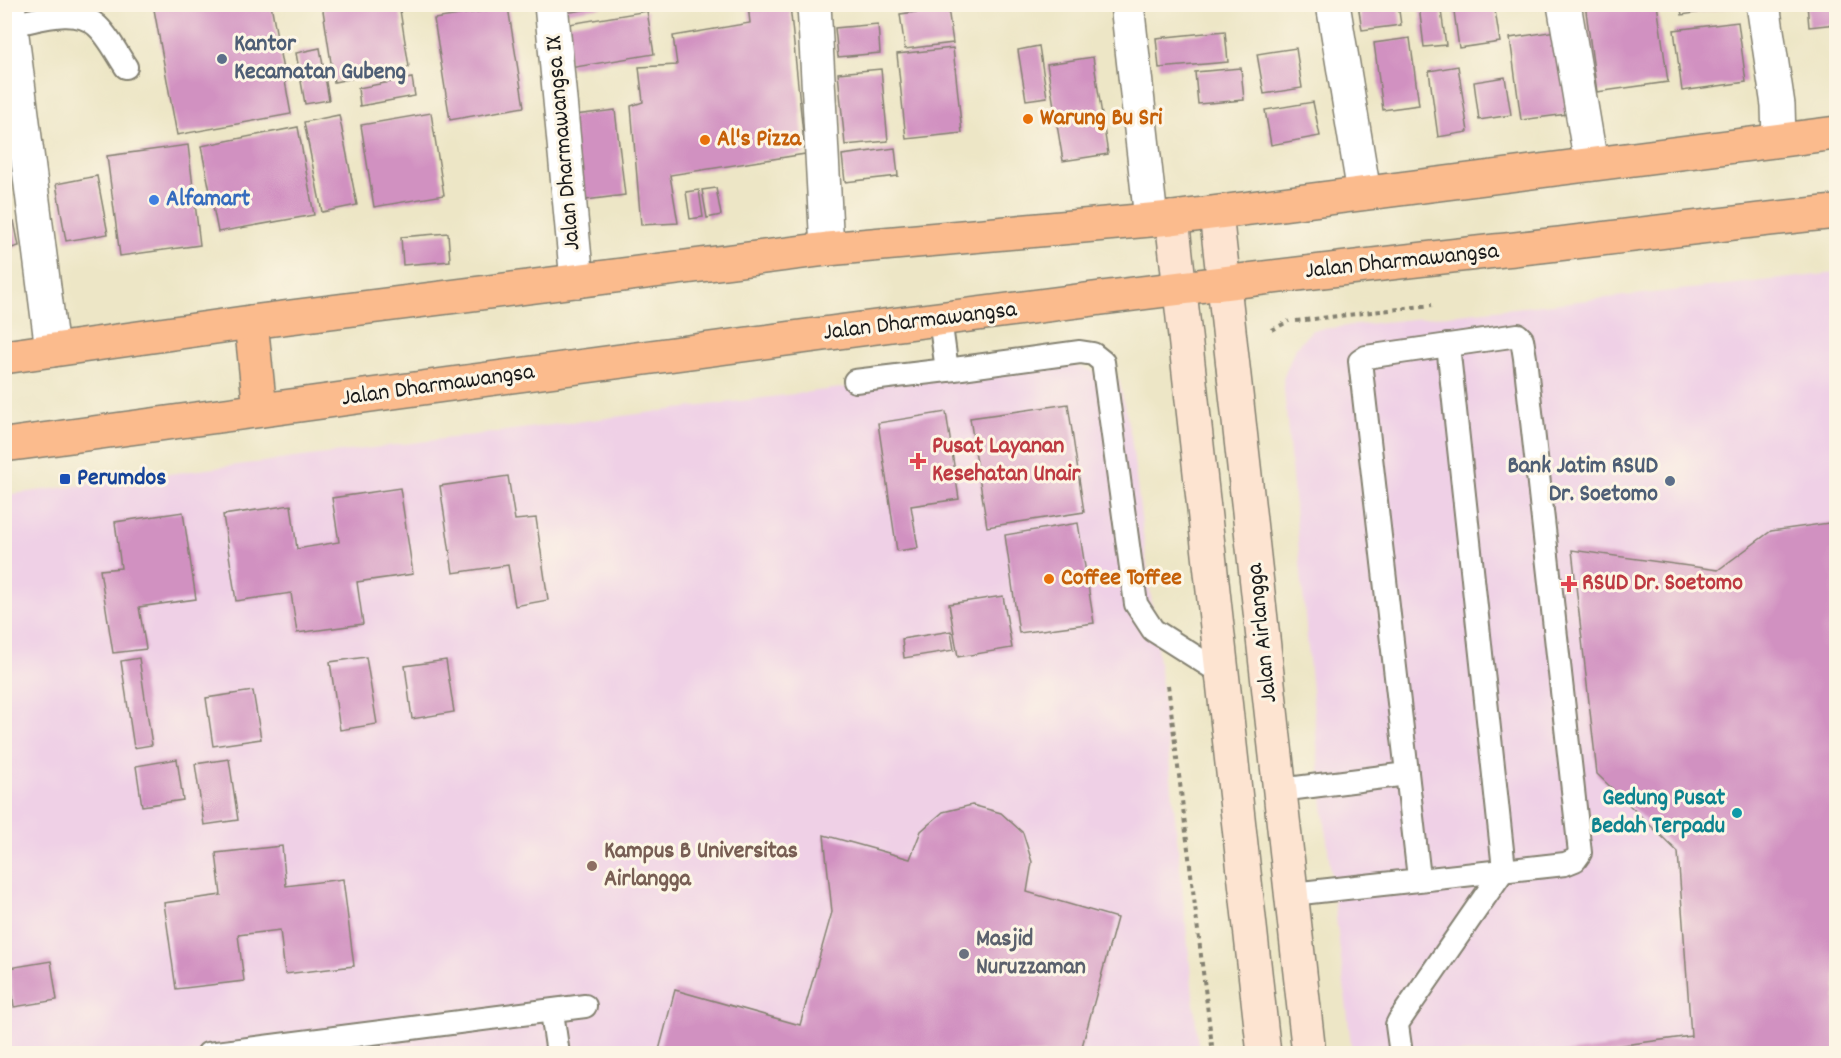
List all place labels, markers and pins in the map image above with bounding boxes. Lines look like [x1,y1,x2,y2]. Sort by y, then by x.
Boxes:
place label: Kantor Kecamatan Gubeng [234,28,406,90]
marker: Kantor Kecamatan Gubeng [215,52,229,66]
place label: Warung Bu Sri [1040,102,1163,136]
marker: Warung Bu Sri [1021,112,1035,126]
place label: Al's Pizza [717,123,802,157]
marker: Al's Pizza [698,133,712,147]
place label: Alfamart [166,183,250,217]
marker: Alfamart [147,193,161,207]
place label: Pusat Layanan Kesehatan Unair [932,430,1082,492]
place label: Bank Jatim RSUD Dr. Soetomo [1507,450,1659,512]
marker: Pusat Layanan Kesehatan Unair [909,452,927,470]
place label: Perumdos [77,462,166,496]
marker: Perumdos [58,472,72,486]
marker: Bank Jatim RSUD Dr. Soetomo [1663,474,1677,488]
place label: Coffee Toffee [1061,562,1182,596]
place label: RSUD Dr. Soetomo [1582,567,1743,601]
marker: Coffee Toffee [1042,572,1056,586]
marker: RSUD Dr. Soetomo [1560,575,1578,593]
place label: Gedung Pusat Bedah Terpadu [1591,782,1725,844]
marker: Gedung Pusat Bedah Terpadu [1730,806,1744,820]
place label: Kampus B Universitas Airlangga [604,835,798,897]
marker: Kampus B Universitas Airlangga [585,859,599,873]
place label: Masjid Nuruzzaman [976,923,1086,985]
marker: Masjid Nuruzzaman [957,947,971,961]

